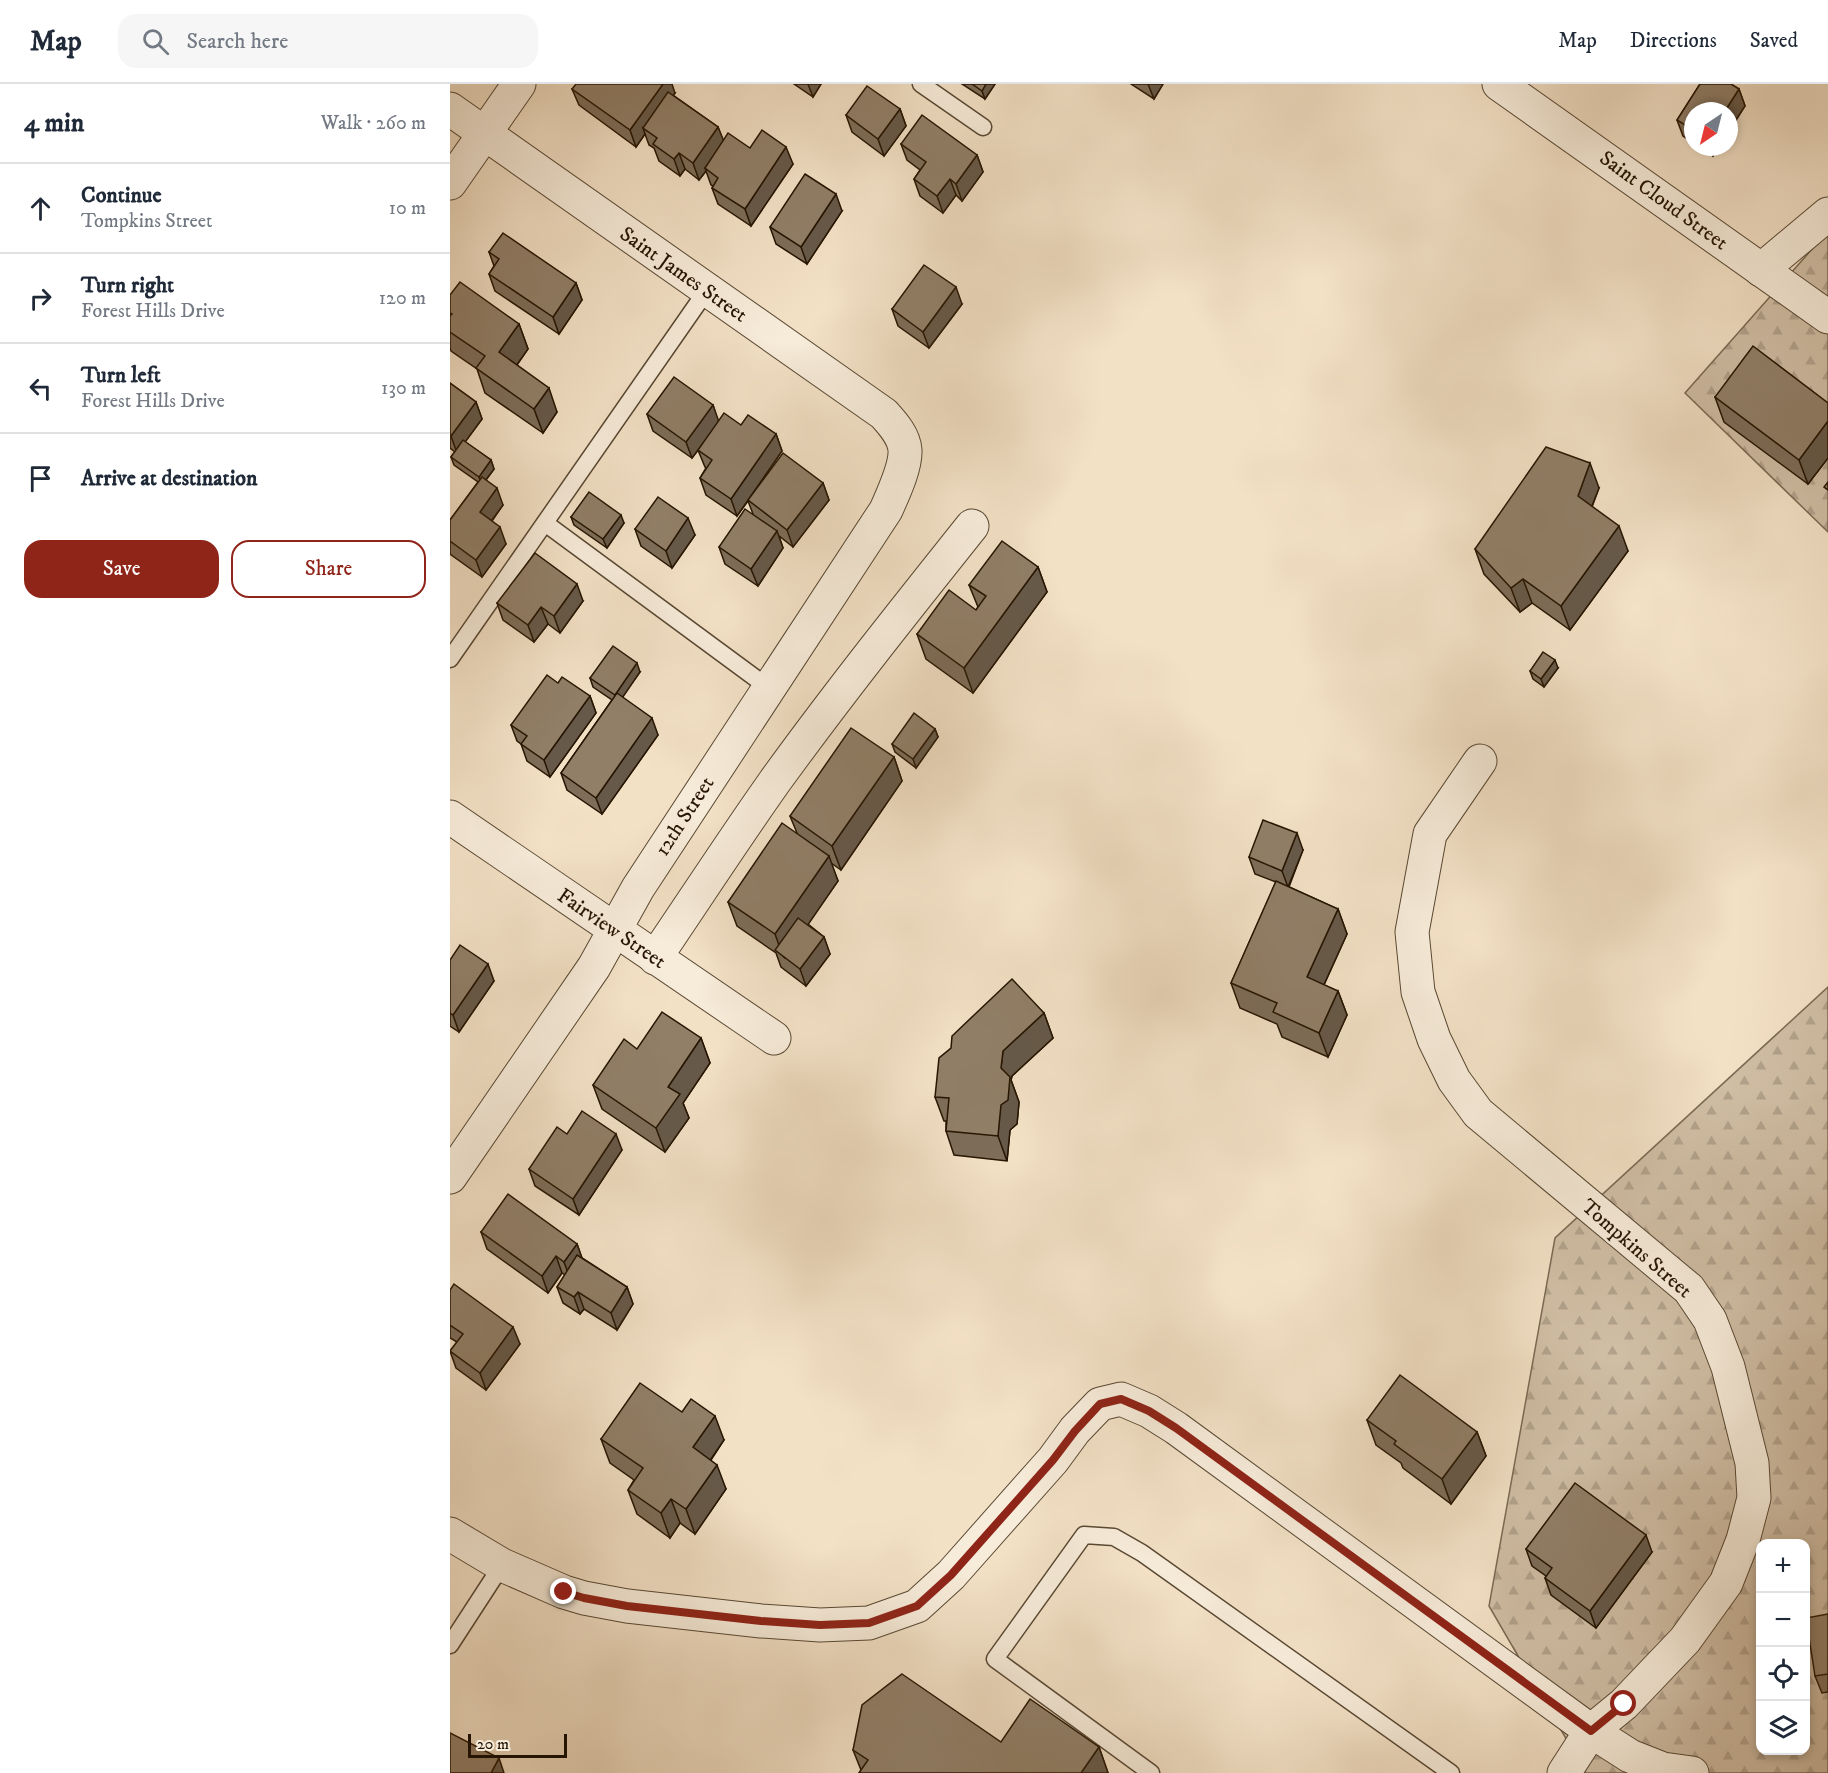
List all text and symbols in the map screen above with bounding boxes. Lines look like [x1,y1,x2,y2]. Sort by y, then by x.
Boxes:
search box [118,14,538,68]
text: Map [30,24,82,59]
icon: search [139,25,172,58]
text: Search here [187,28,288,55]
text: Map [1558,28,1597,54]
text: Directions [1630,28,1717,54]
text: Saved [1750,28,1798,54]
north arrow [1684,102,1738,156]
text: 4 min [24,107,84,140]
text: Walk · 260 m [321,111,426,136]
street label: Saint Cloud Street [1594,145,1733,256]
text: Continue [81,182,162,209]
icon: ahead [24,192,57,225]
text: 10 m [389,196,426,221]
text: Tompkins Street [81,209,213,234]
street label: Saint James Street [615,221,752,329]
text: Turn right [81,272,174,299]
icon: right [24,282,57,315]
text: 120 m [379,286,426,311]
text: Forest Hills Drive [81,299,225,324]
text: Turn left [81,362,161,389]
icon: left [24,372,57,405]
text: 130 m [381,376,426,401]
text: Forest Hills Drive [81,389,225,414]
icon: arrive [24,462,57,495]
text: Arrive at destination [81,465,258,492]
button: Save [24,540,219,598]
button: Share [231,540,426,598]
street label: 12th Street [649,772,720,861]
street label: Fairview Street [552,883,671,975]
street label: Tompkins Street [1576,1194,1697,1304]
map controls [1756,1539,1810,1755]
button: + [1756,1539,1810,1593]
route end [550,1578,576,1604]
button: − [1756,1593,1810,1647]
button: locate [1756,1647,1810,1701]
route start [1610,1690,1636,1716]
button: layers [1756,1701,1810,1755]
scale bar [468,1731,567,1758]
text: 20 m [477,1734,509,1754]

